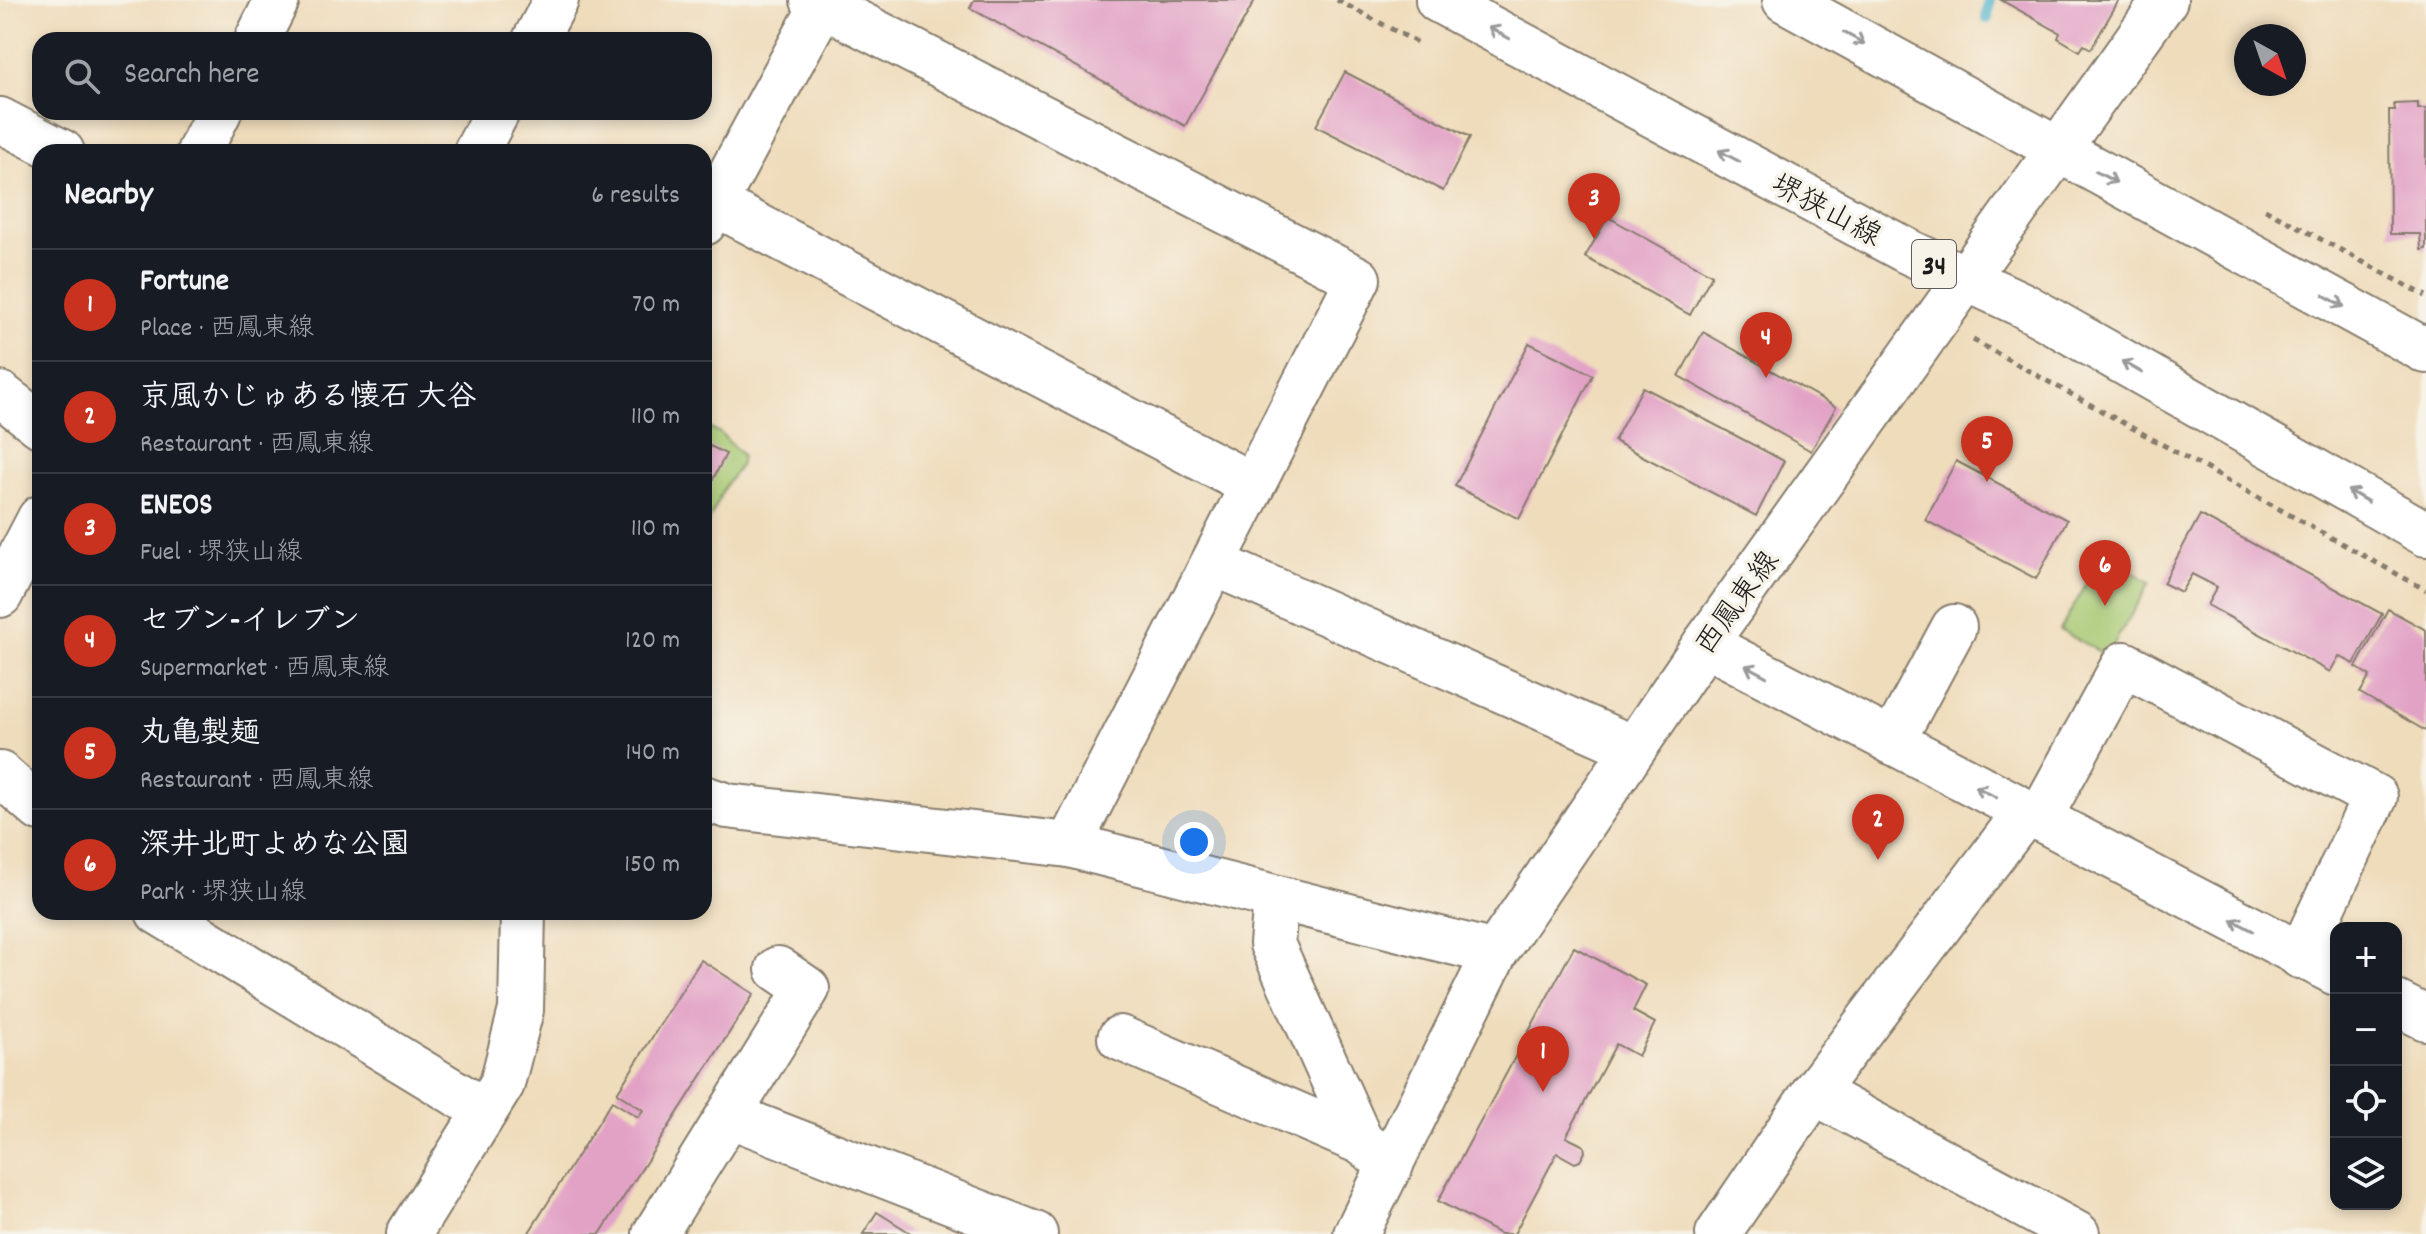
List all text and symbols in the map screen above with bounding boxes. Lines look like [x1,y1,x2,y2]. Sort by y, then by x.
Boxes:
one-way arrow [1488,24,1512,40]
north arrow [2234,24,2306,96]
one-way arrow [1841,30,1865,46]
search box [32,32,712,120]
icon: search [60,54,104,98]
text: Search here [124,55,260,98]
one-way arrow [1717,147,1741,163]
street label: 堺狭山線 [1762,166,1888,260]
one-way arrow [2093,170,2117,185]
text: Nearby [64,172,153,221]
pin: 3 [1568,173,1620,239]
text: 6 results [591,178,680,215]
road number: 34 [1912,240,1956,288]
text: Fortune [140,262,229,305]
text: 1 [87,287,93,324]
text: 70 m [632,287,680,324]
one-way arrow [2322,293,2345,309]
text: Place · 西鳳東線 [140,311,314,348]
pin: 4 [1740,312,1792,378]
one-way arrow [2121,359,2144,375]
text: 京風かじゅある懐石 大谷 [140,378,477,421]
text: 2 [84,399,96,436]
text: 110 m [631,399,680,436]
pin: 5 [1961,416,2013,482]
text: Restaurant · 西鳳東線 [140,427,373,464]
text: ENEOS [140,486,213,529]
one-way arrow [2347,488,2370,504]
text: 3 [84,511,96,548]
text: 110 m [631,511,680,548]
text: Fuel · 堺狭山線 [140,535,302,572]
pin: 6 [2079,540,2131,606]
street label: 西鳳東線 [1687,543,1792,666]
text: セブン-イレブン [140,602,360,645]
text: 4 [85,623,95,660]
text: 120 m [625,623,680,660]
text: Supermarket · 西鳳東線 [140,651,389,688]
one-way arrow [1745,663,1769,679]
text: 丸亀製麺 [140,714,260,757]
text: 5 [84,735,96,772]
text: 140 m [626,735,680,772]
text: Restaurant · 西鳳東線 [140,763,373,800]
one-way arrow [1975,784,1999,800]
pin: 2 [1852,794,1904,860]
your location [1174,822,1214,862]
text: 深井北町よめな公園 [140,826,410,869]
text: 6 [84,847,96,884]
text: 150 m [624,847,680,884]
text: Park · 堺狭山線 [140,875,306,912]
one-way arrow [2230,917,2254,933]
map controls [2330,922,2402,1210]
button: + [2330,922,2402,994]
button: − [2330,994,2402,1066]
pin: 1 [1517,1026,1569,1092]
button: locate [2330,1066,2402,1138]
button: layers [2330,1138,2402,1210]

